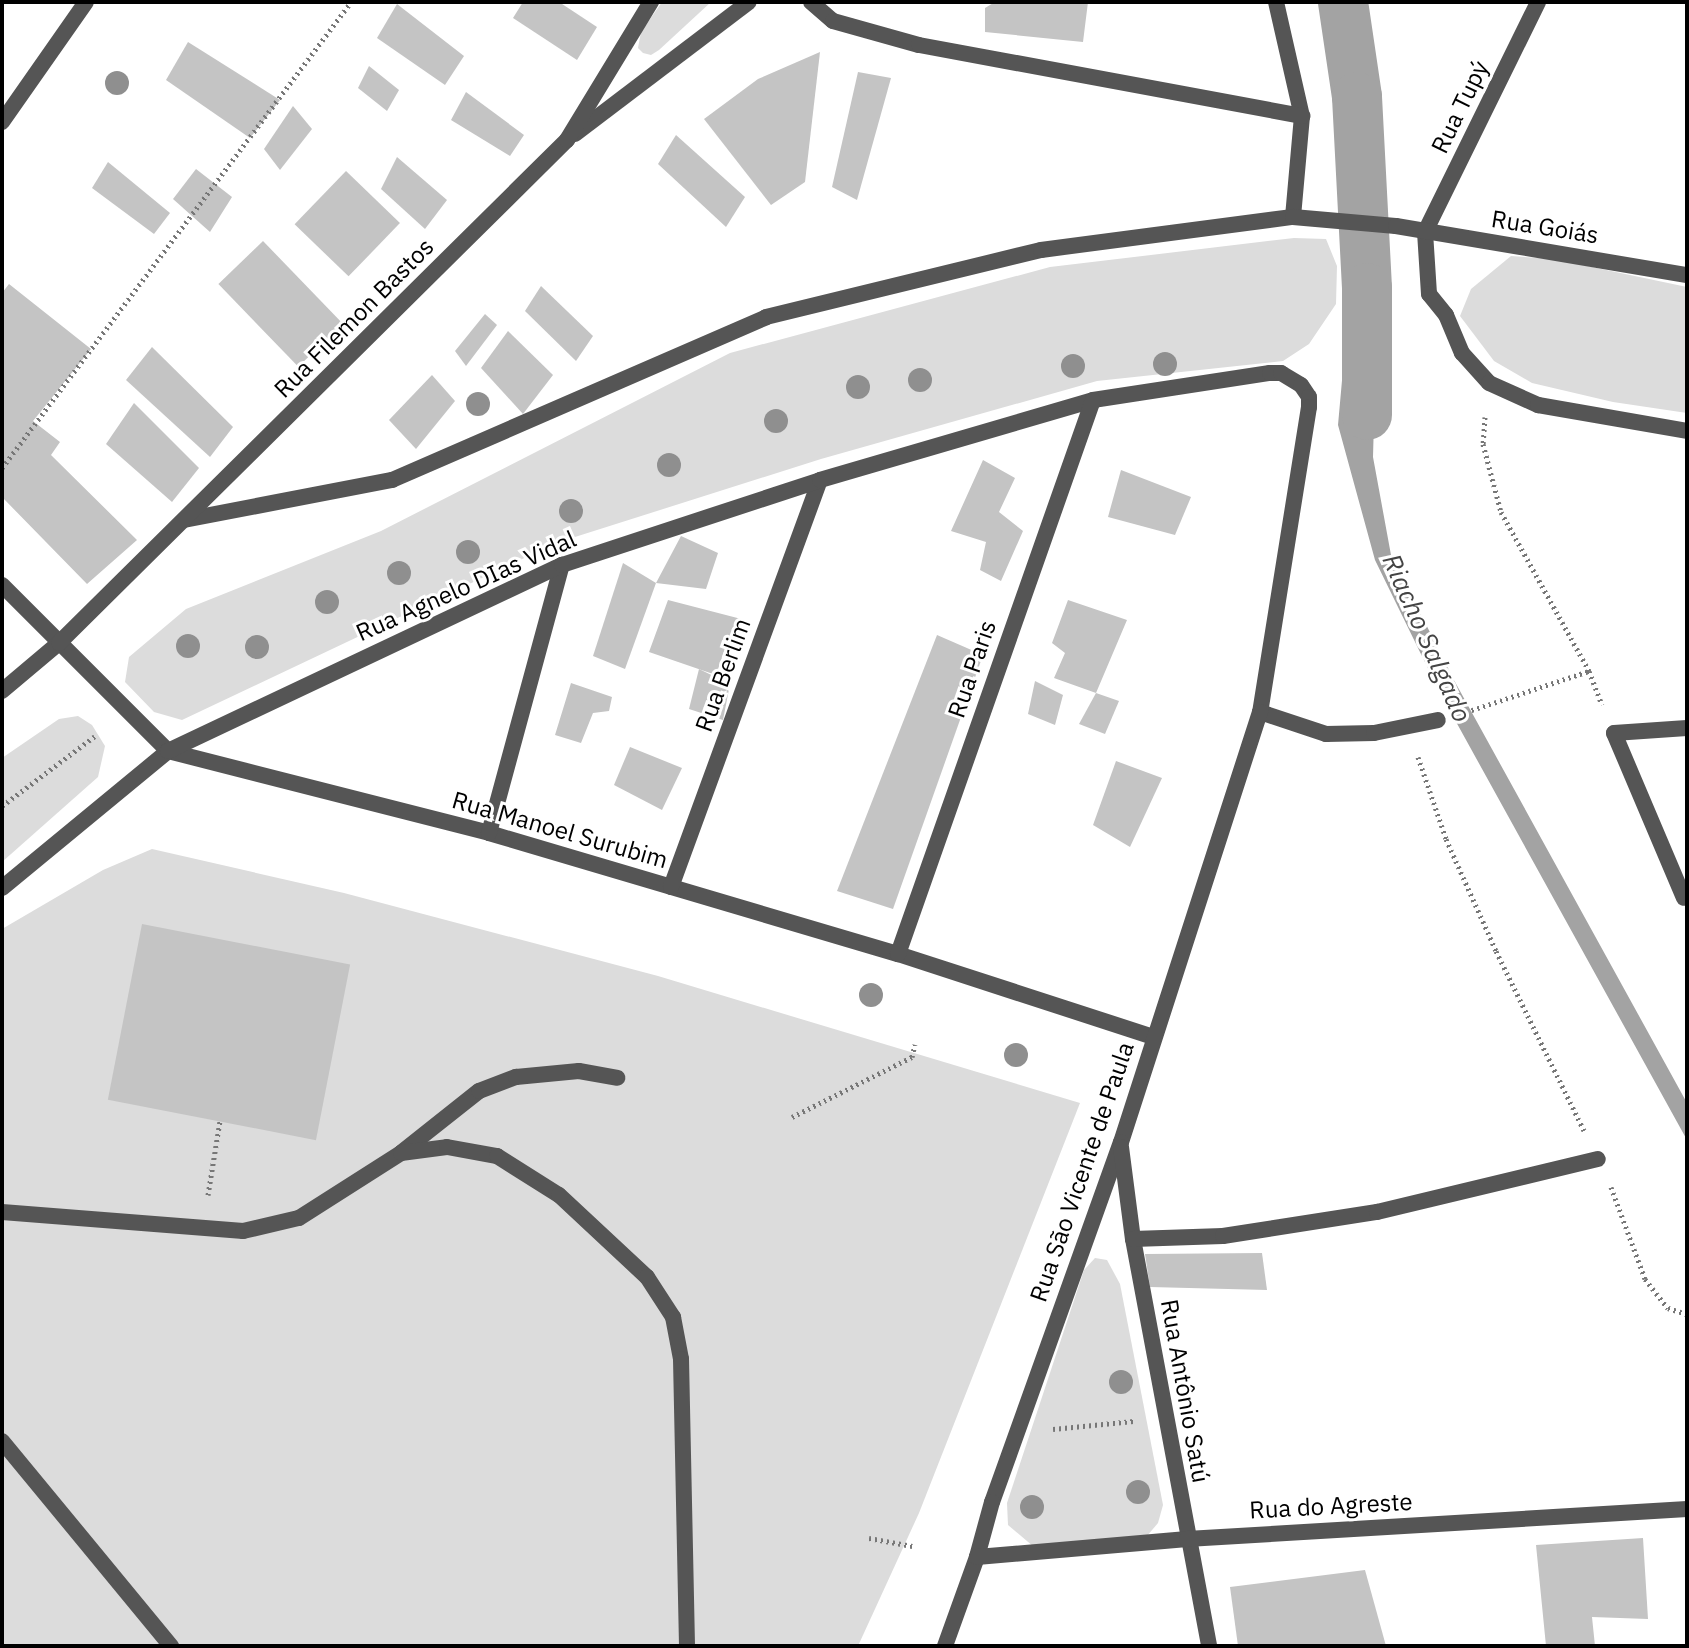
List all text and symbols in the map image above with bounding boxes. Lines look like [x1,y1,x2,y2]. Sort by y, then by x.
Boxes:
street label: Rua Tupý [1425,56,1495,158]
street label: Rua Goiás [1489,204,1601,250]
street label: Rua Filemon Bastos [268,232,440,404]
street label: Rua Agnelo DIas Vidal [352,525,580,647]
water label: Riacho Salgado [1376,549,1478,727]
street label: Rua Berlim [689,614,757,736]
street label: Rua Paris [942,617,1002,721]
street label: Rua Manoel Surubim [449,785,671,875]
street label: Rua São Vicente de Paula [1024,1038,1140,1306]
street label: Rua Antônio Satú [1155,1297,1215,1485]
street label: Rua do Agreste [1249,1487,1413,1525]

